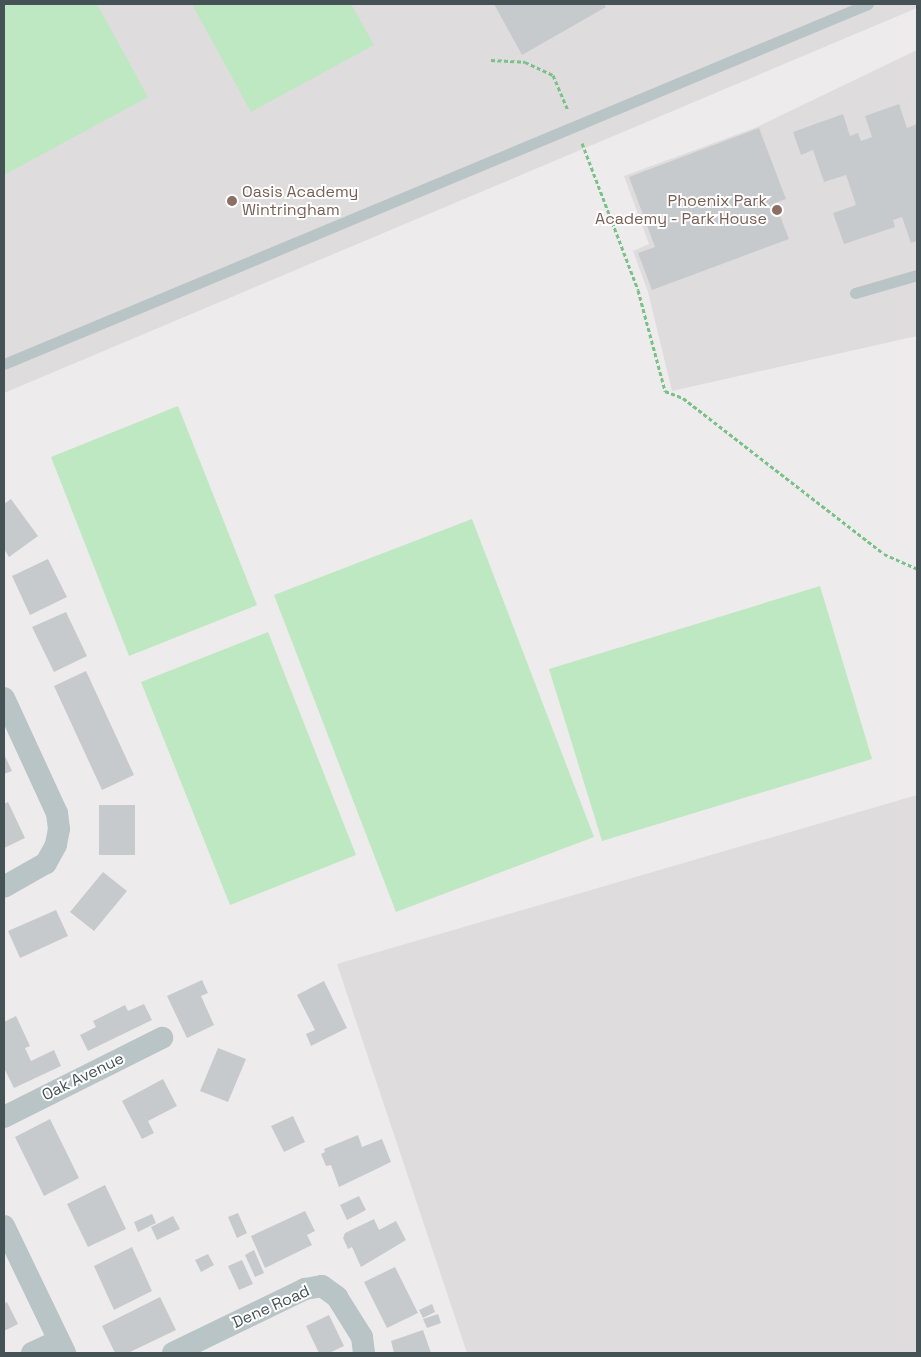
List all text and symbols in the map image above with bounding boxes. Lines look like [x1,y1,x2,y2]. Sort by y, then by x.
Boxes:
place label: Oasis Academy Wintringham [242,182,359,220]
place label: Phoenix Park Academy - Park House [594,191,767,229]
marker: Oasis Academy Wintringham [226,195,238,207]
marker: Phoenix Park Academy - Park House [771,204,783,216]
street label: Oak Avenue [39,1049,127,1105]
street label: Dene Road [229,1281,313,1333]

